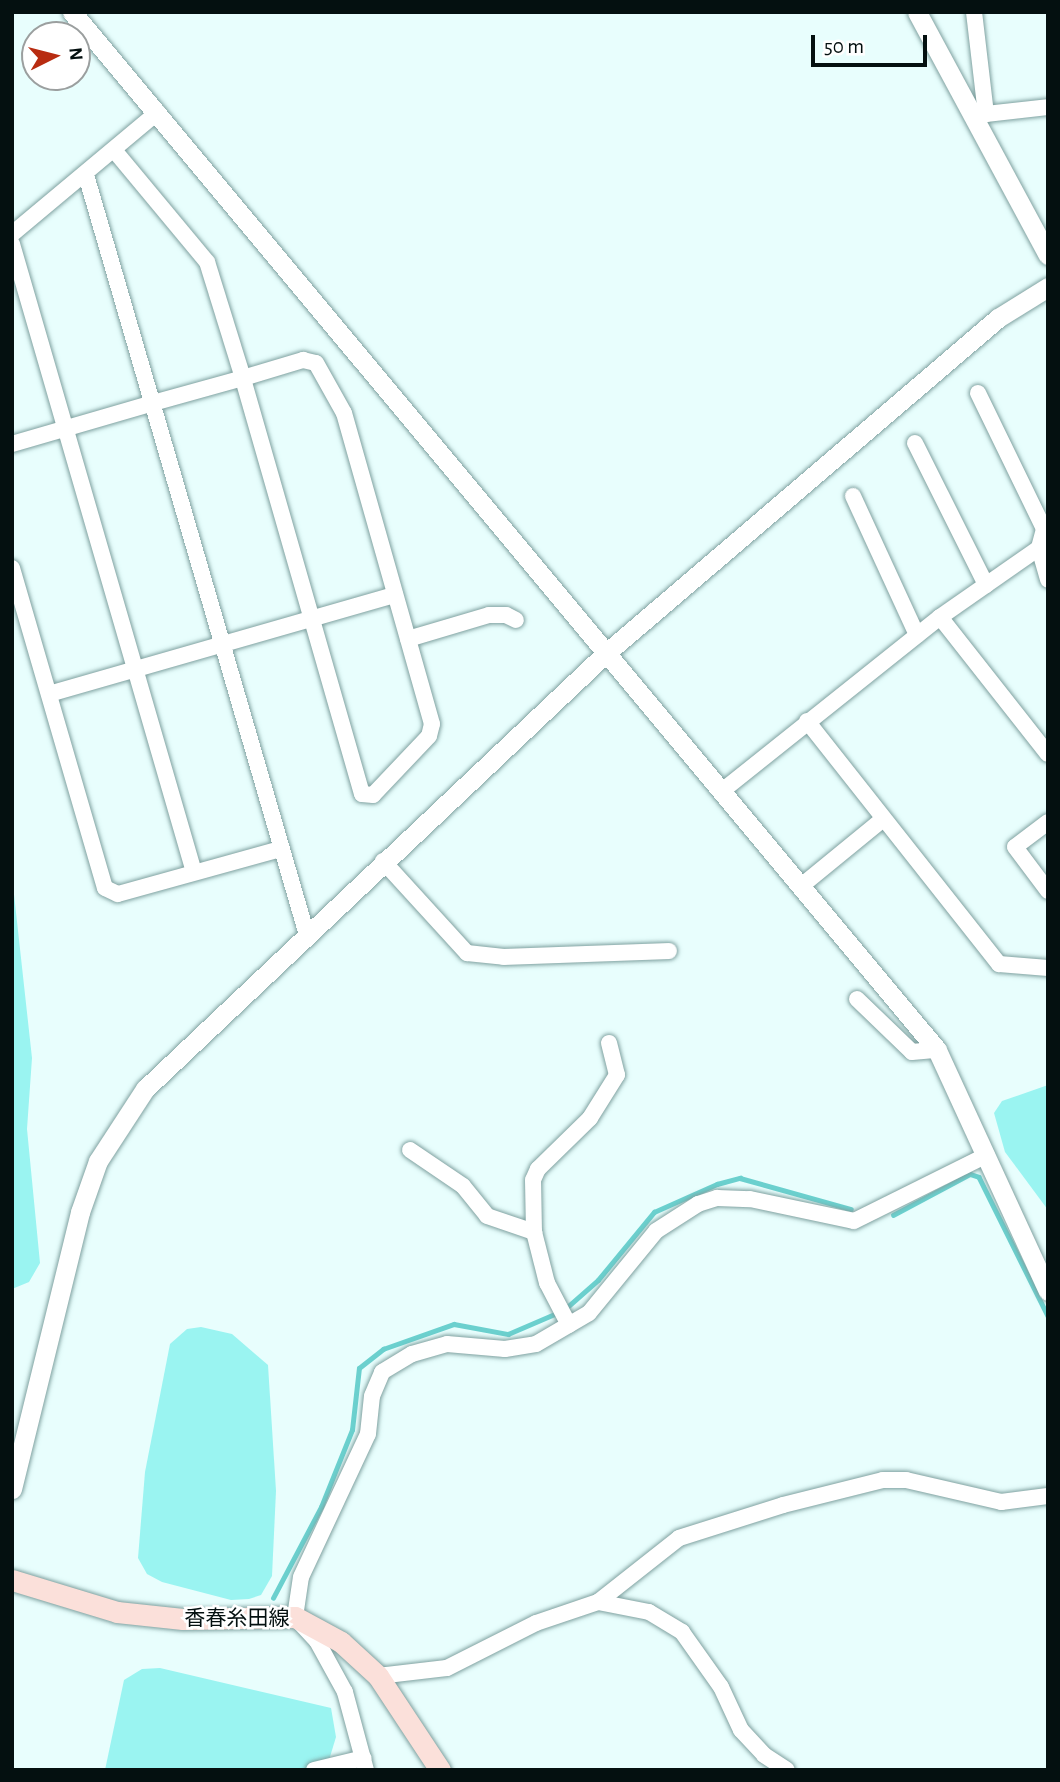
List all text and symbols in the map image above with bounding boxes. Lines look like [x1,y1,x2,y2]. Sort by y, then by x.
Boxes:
north arrow [21,21,91,91]
scale bar [815,21,930,65]
text: 50 m [824,36,864,57]
text: N [65,46,86,62]
street label: 香春糸田線 [185,1606,289,1632]

